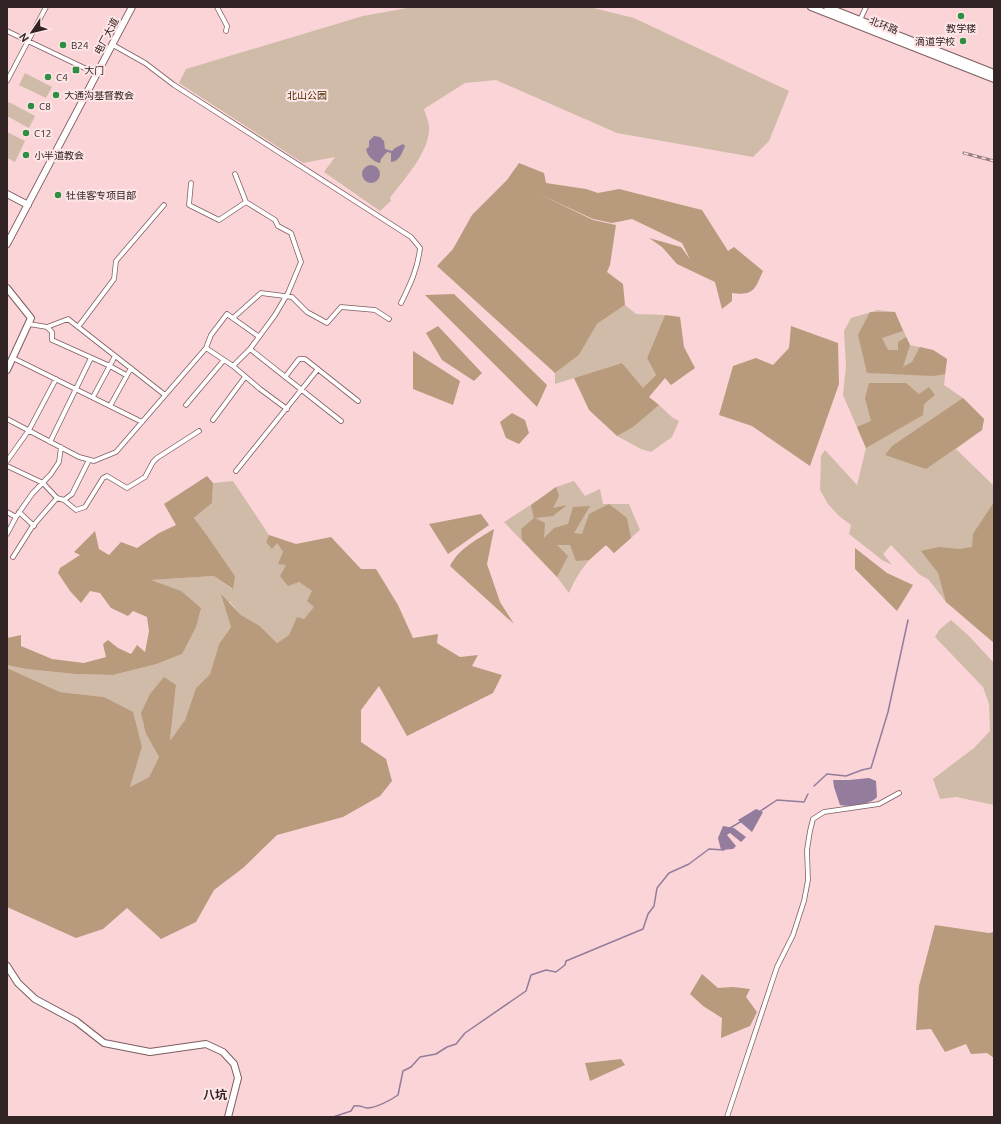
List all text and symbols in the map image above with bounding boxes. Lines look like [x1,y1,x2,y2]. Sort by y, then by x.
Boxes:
marker: 教学楼 [956,11,966,21]
north arrow [12,12,52,52]
street label: 北环路 [868,15,900,36]
street label: 电厂大道 [92,16,121,56]
place label: 教学楼 [946,23,976,34]
text: N [17,31,31,45]
place label: 滴道学校 [915,36,955,47]
marker: 滴道学校 [958,36,968,46]
marker: B24 [58,40,68,50]
place label: B24 [71,40,89,51]
marker: 大门 [71,65,81,75]
place label: 大门 [84,65,104,76]
marker: C4 [43,72,53,82]
place label: C4 [56,72,68,83]
marker: 大通沟基督教会 [51,90,61,100]
place label: 大通沟基督教会 [64,90,134,101]
park label: 北山公园 [287,90,327,101]
marker: C8 [26,101,36,111]
place label: C8 [39,101,51,112]
marker: C12 [21,128,31,138]
place label: C12 [34,128,51,139]
marker: 小半道教会 [21,150,31,160]
place label: 小半道教会 [34,150,84,161]
marker: 牡佳客专项目部 [53,190,63,200]
place label: 牡佳客专项目部 [66,190,136,201]
district label: 八坑 [203,1088,227,1101]

